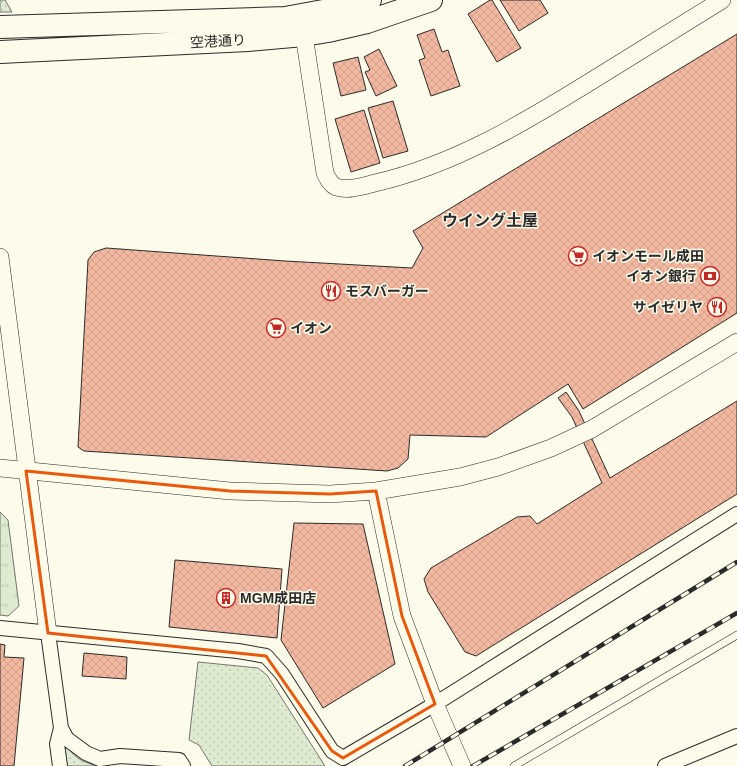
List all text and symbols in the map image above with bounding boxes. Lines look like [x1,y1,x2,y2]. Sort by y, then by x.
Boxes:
street label: 空港通り [190,32,246,50]
district label: ウイング土屋 [442,211,538,229]
supermarket icon: イオンモール成田 [567,245,589,267]
place label: イオンモール成田 [592,248,704,264]
bank icon: イオン銀行 [699,265,721,287]
place label: イオン銀行 [626,268,696,284]
restaurant icon: モスバーガー [320,280,342,302]
place label: モスバーガー [345,283,429,299]
restaurant icon: サイゼリヤ [706,296,728,318]
place label: サイゼリヤ [633,299,703,315]
supermarket icon: イオン [265,317,287,339]
place label: イオン [290,320,332,336]
building icon: MGM成田店 [215,587,237,609]
place label: MGM成田店 [240,590,316,606]

